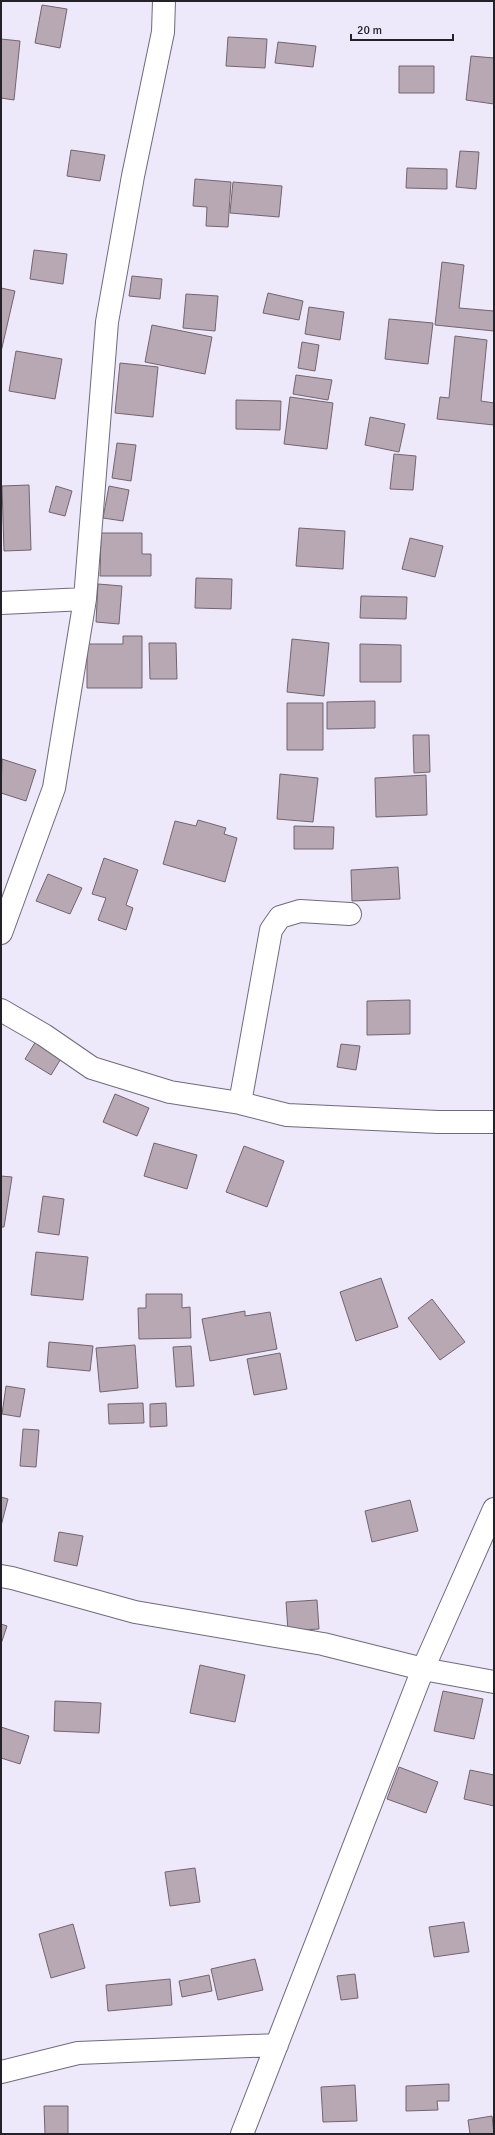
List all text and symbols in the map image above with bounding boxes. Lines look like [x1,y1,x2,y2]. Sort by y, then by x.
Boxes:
scale bar [351,16,453,42]
text: 20 m [357,23,382,38]

